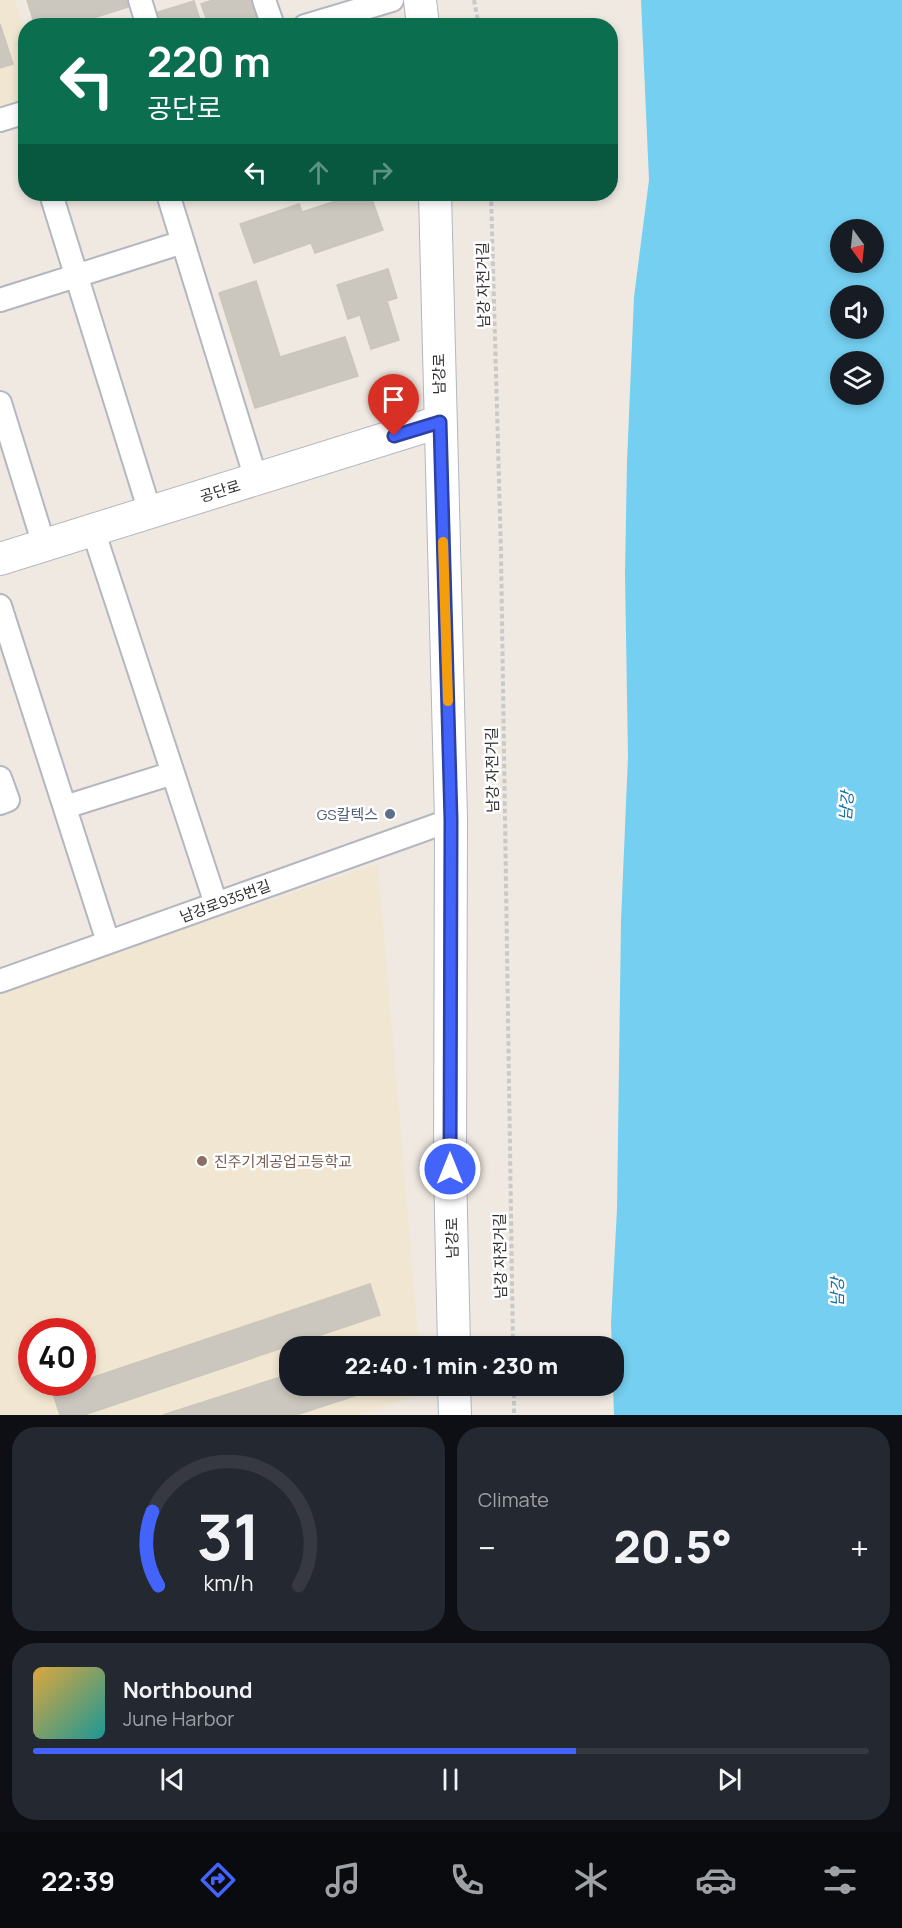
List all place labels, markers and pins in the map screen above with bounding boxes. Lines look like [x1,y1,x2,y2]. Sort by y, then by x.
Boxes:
pin [368,374,419,436]
place label: GS칼텍스 [317,804,378,825]
marker: GS칼텍스 [383,807,397,821]
place label: 진주기계공업고등학교 [214,1151,352,1172]
marker: 진주기계공업고등학교 [195,1154,209,1168]

